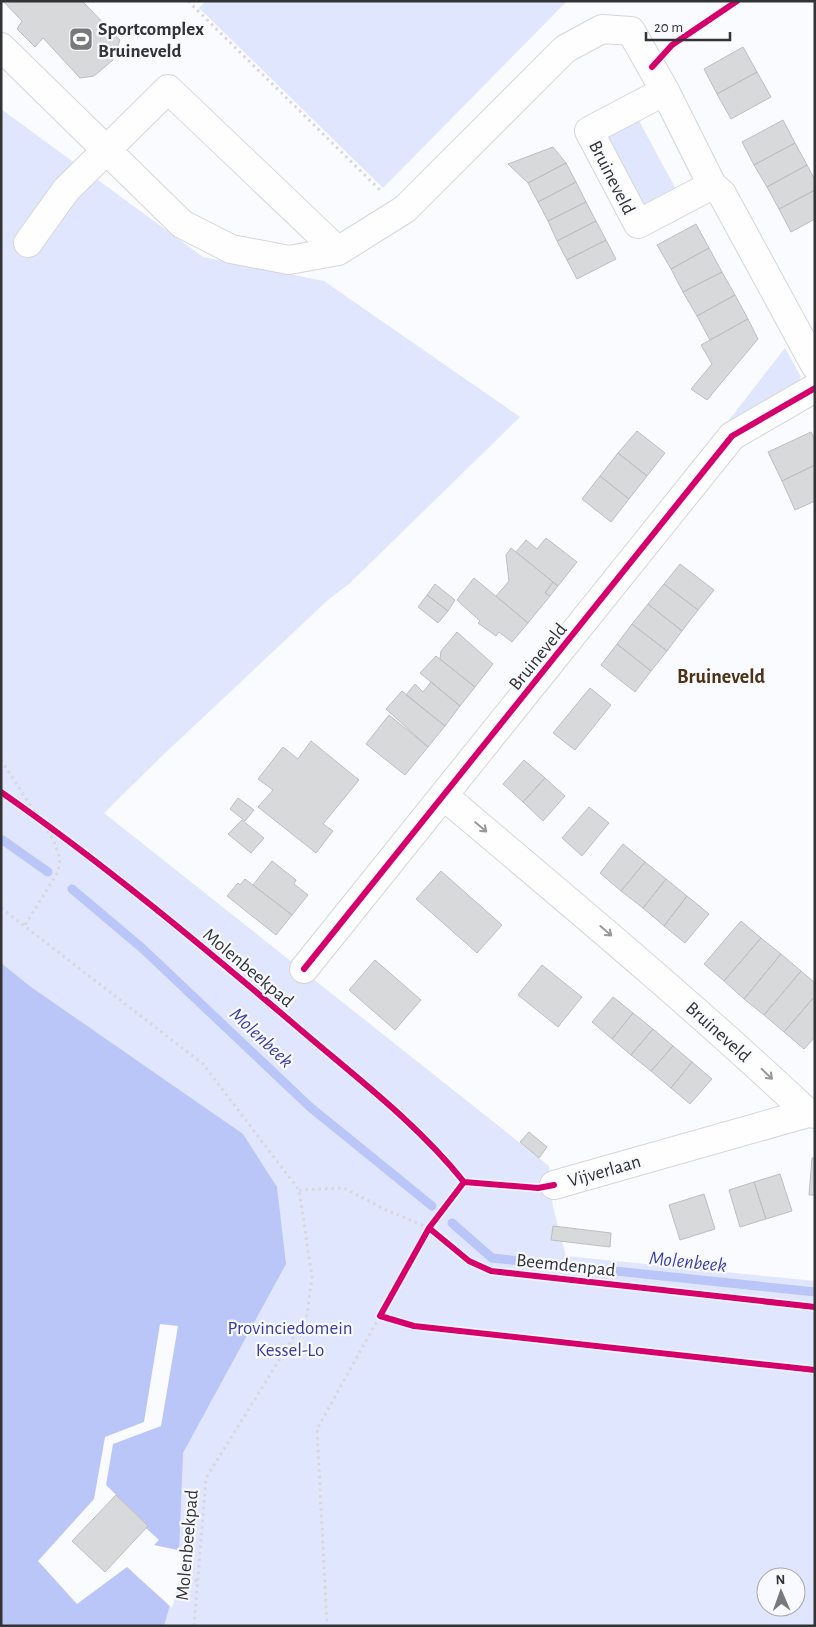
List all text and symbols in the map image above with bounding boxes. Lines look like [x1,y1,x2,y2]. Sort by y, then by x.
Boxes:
scale bar [646,10,730,42]
place label: Sportcomplex Bruineveld [98,20,204,61]
text: 20 m [654,20,683,35]
sports icon: Sportcomplex Bruineveld [68,26,94,52]
street label: Bruineveld [585,138,638,218]
street label: Bruineveld [506,620,571,694]
district label: Bruineveld [677,667,765,687]
one-way arrow [474,822,487,833]
street label: Molenbeekpad [199,925,297,1011]
one-way arrow [599,926,612,937]
street label: Bruineveld [682,998,754,1066]
water label: Molenbeek [226,1004,297,1072]
one-way arrow [760,1068,773,1080]
street label: Vijverlaan [566,1152,643,1191]
water label: Molenbeek [648,1248,728,1276]
street label: Beemdenpad [515,1251,616,1280]
park label: Provinciedomein Kessel-Lo [227,1319,353,1360]
street label: Molenbeekpad [173,1489,202,1601]
north arrow [756,1567,806,1617]
text: N [775,1573,786,1587]

